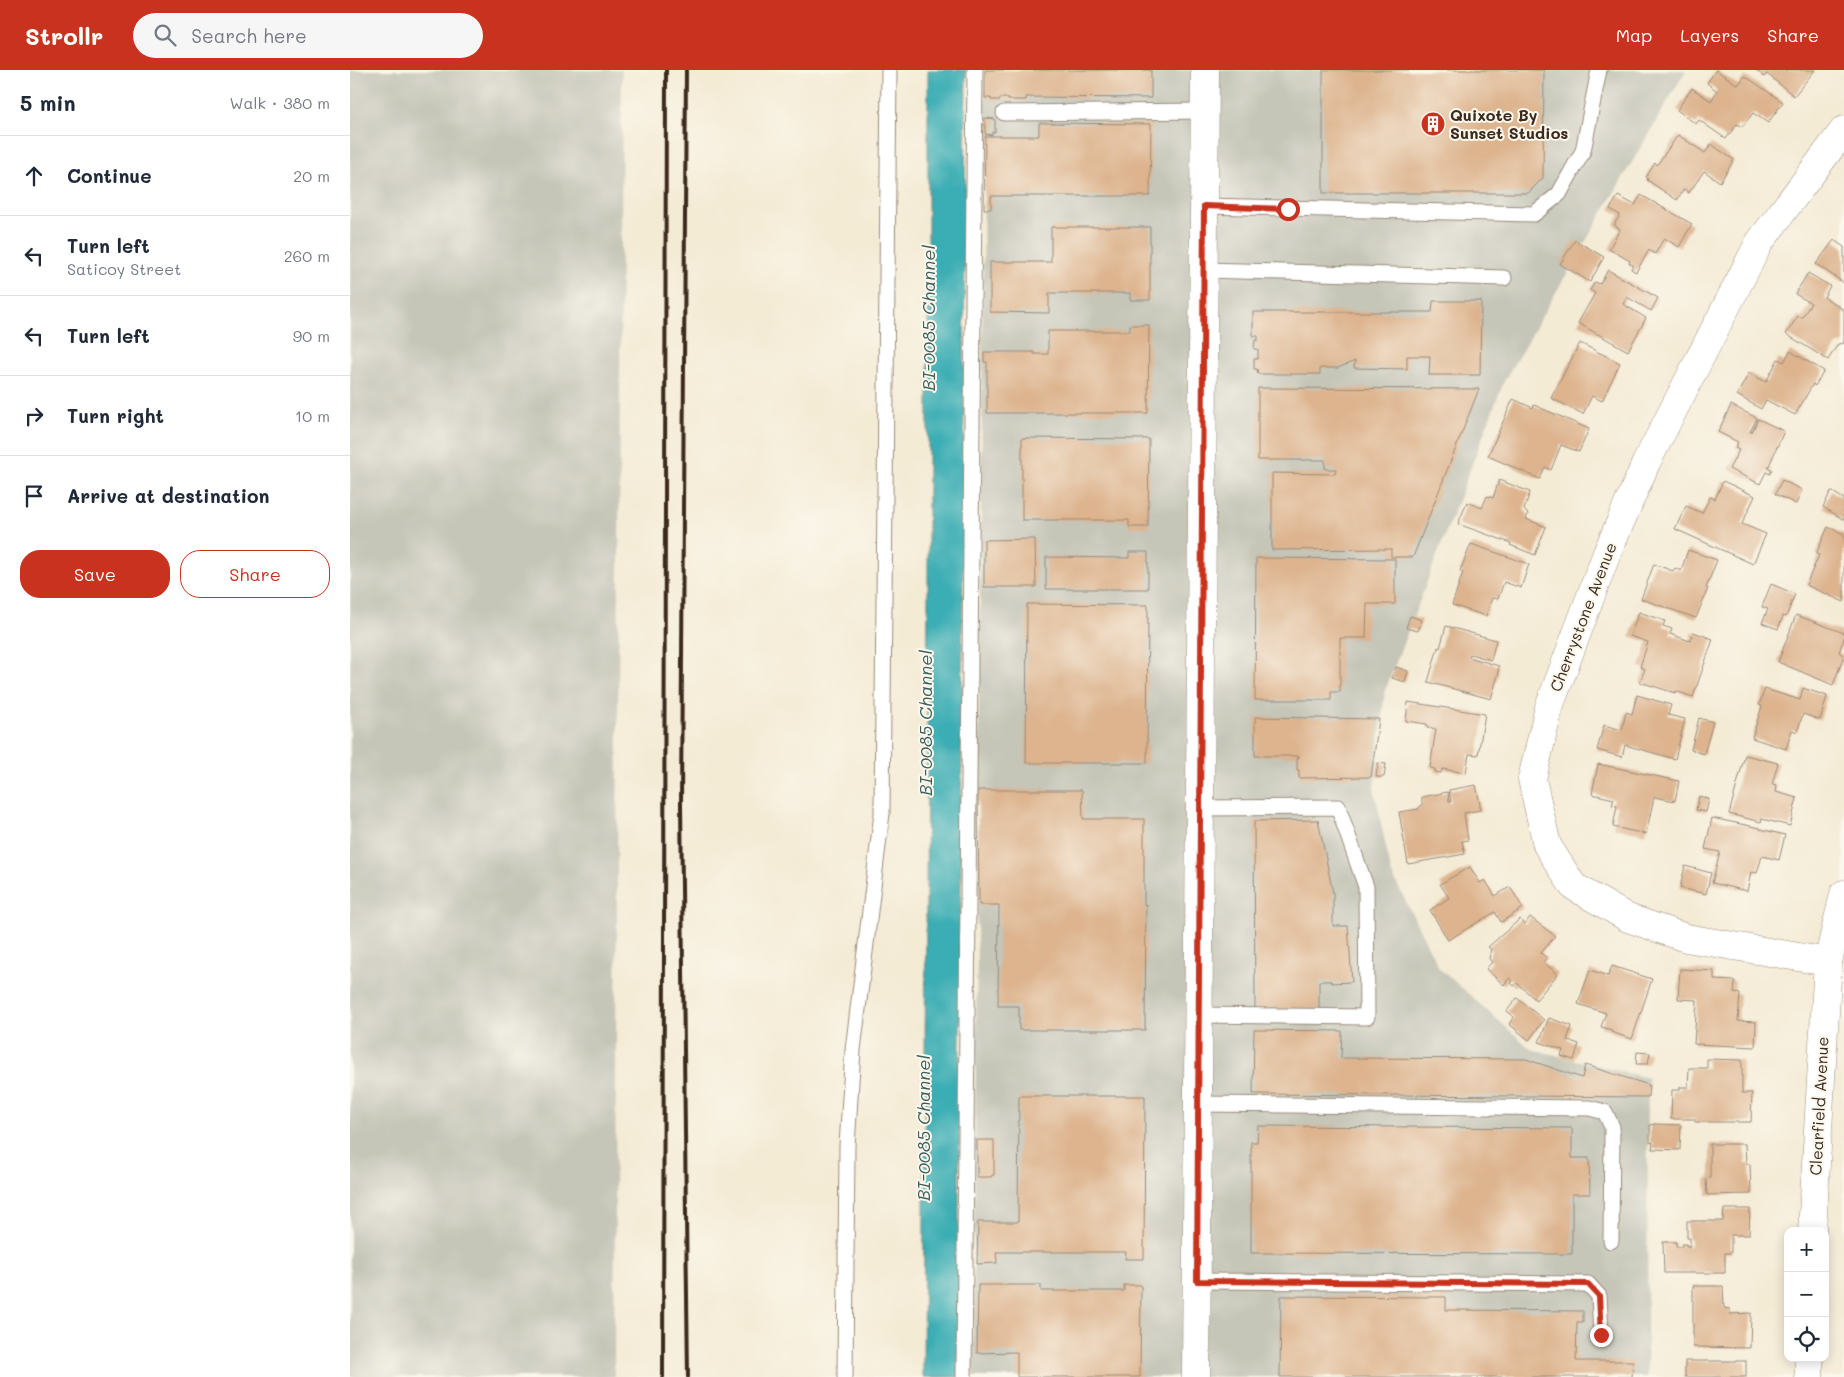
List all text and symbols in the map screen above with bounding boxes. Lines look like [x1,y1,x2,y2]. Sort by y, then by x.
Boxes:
search box [133,13,483,58]
text: Strollr [25,20,103,51]
icon: search [151,21,179,49]
text: Search here [191,23,307,48]
text: Map [1616,23,1652,47]
text: Layers [1680,23,1739,47]
text: Share [1767,23,1819,47]
text: 5 min [20,89,76,116]
text: Walk · 380 m [229,92,330,113]
place label: Quixote By Sunset Studios [1450,104,1568,143]
building icon: Quixote By Sunset Studios [1420,111,1446,137]
icon: ahead [20,162,48,190]
text: Continue [67,163,152,188]
text: 20 m [293,165,330,186]
route start [1277,198,1300,221]
text: Turn left [67,233,150,258]
icon: left [20,242,48,270]
text: 260 m [284,245,330,266]
water label: BI-0085 Channel [916,245,940,391]
text: Saticoy Street [67,258,181,279]
icon: left [20,322,48,350]
text: Turn left [67,323,150,348]
text: 90 m [293,325,330,346]
icon: right [20,402,48,430]
text: Turn right [67,403,164,428]
text: 10 m [295,405,330,426]
icon: arrive [20,482,48,510]
text: Arrive at destination [67,483,270,508]
street label: Cherrystone Avenue [1544,539,1621,694]
button: Save [20,550,170,598]
button: Share [180,550,330,598]
water label: BI-0085 Channel [913,650,937,796]
street label: Clearfield Avenue [1804,1036,1833,1176]
water label: BI-0085 Channel [911,1055,935,1201]
map controls [1784,1227,1829,1362]
button: + [1784,1227,1829,1272]
button: − [1784,1272,1829,1317]
button: locate [1784,1317,1829,1362]
route end [1590,1324,1613,1347]

